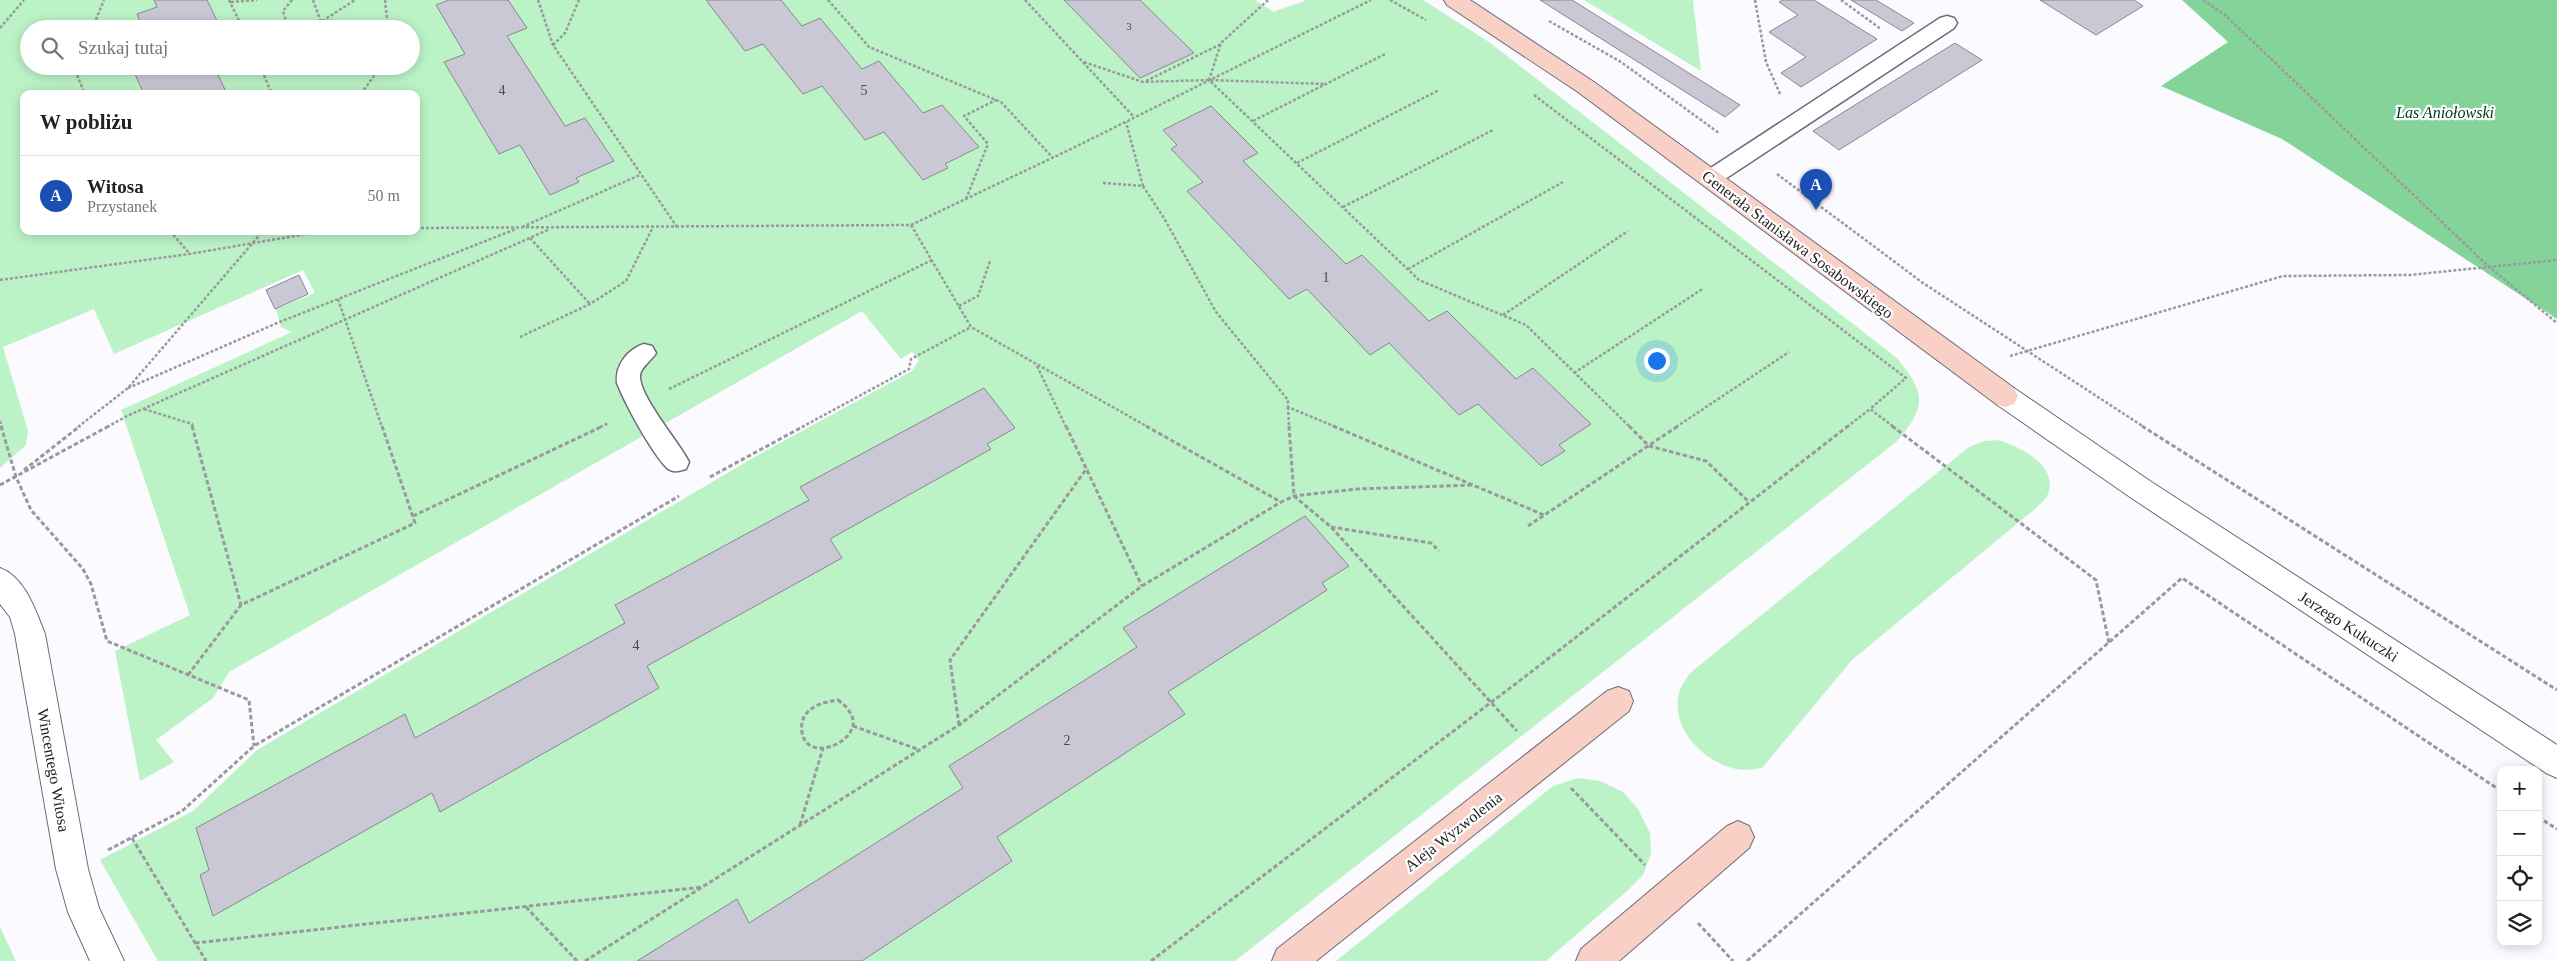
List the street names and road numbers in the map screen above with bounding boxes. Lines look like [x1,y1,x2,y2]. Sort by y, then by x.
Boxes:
street label: Generała Stanisława Sosabowskiego [1698,167,1896,323]
street label: Jerzego Kukuczki [2295,588,2402,666]
street label: Wincentego Witosa [33,707,73,833]
street label: Aleja Wyzwolenia [1401,788,1506,875]

